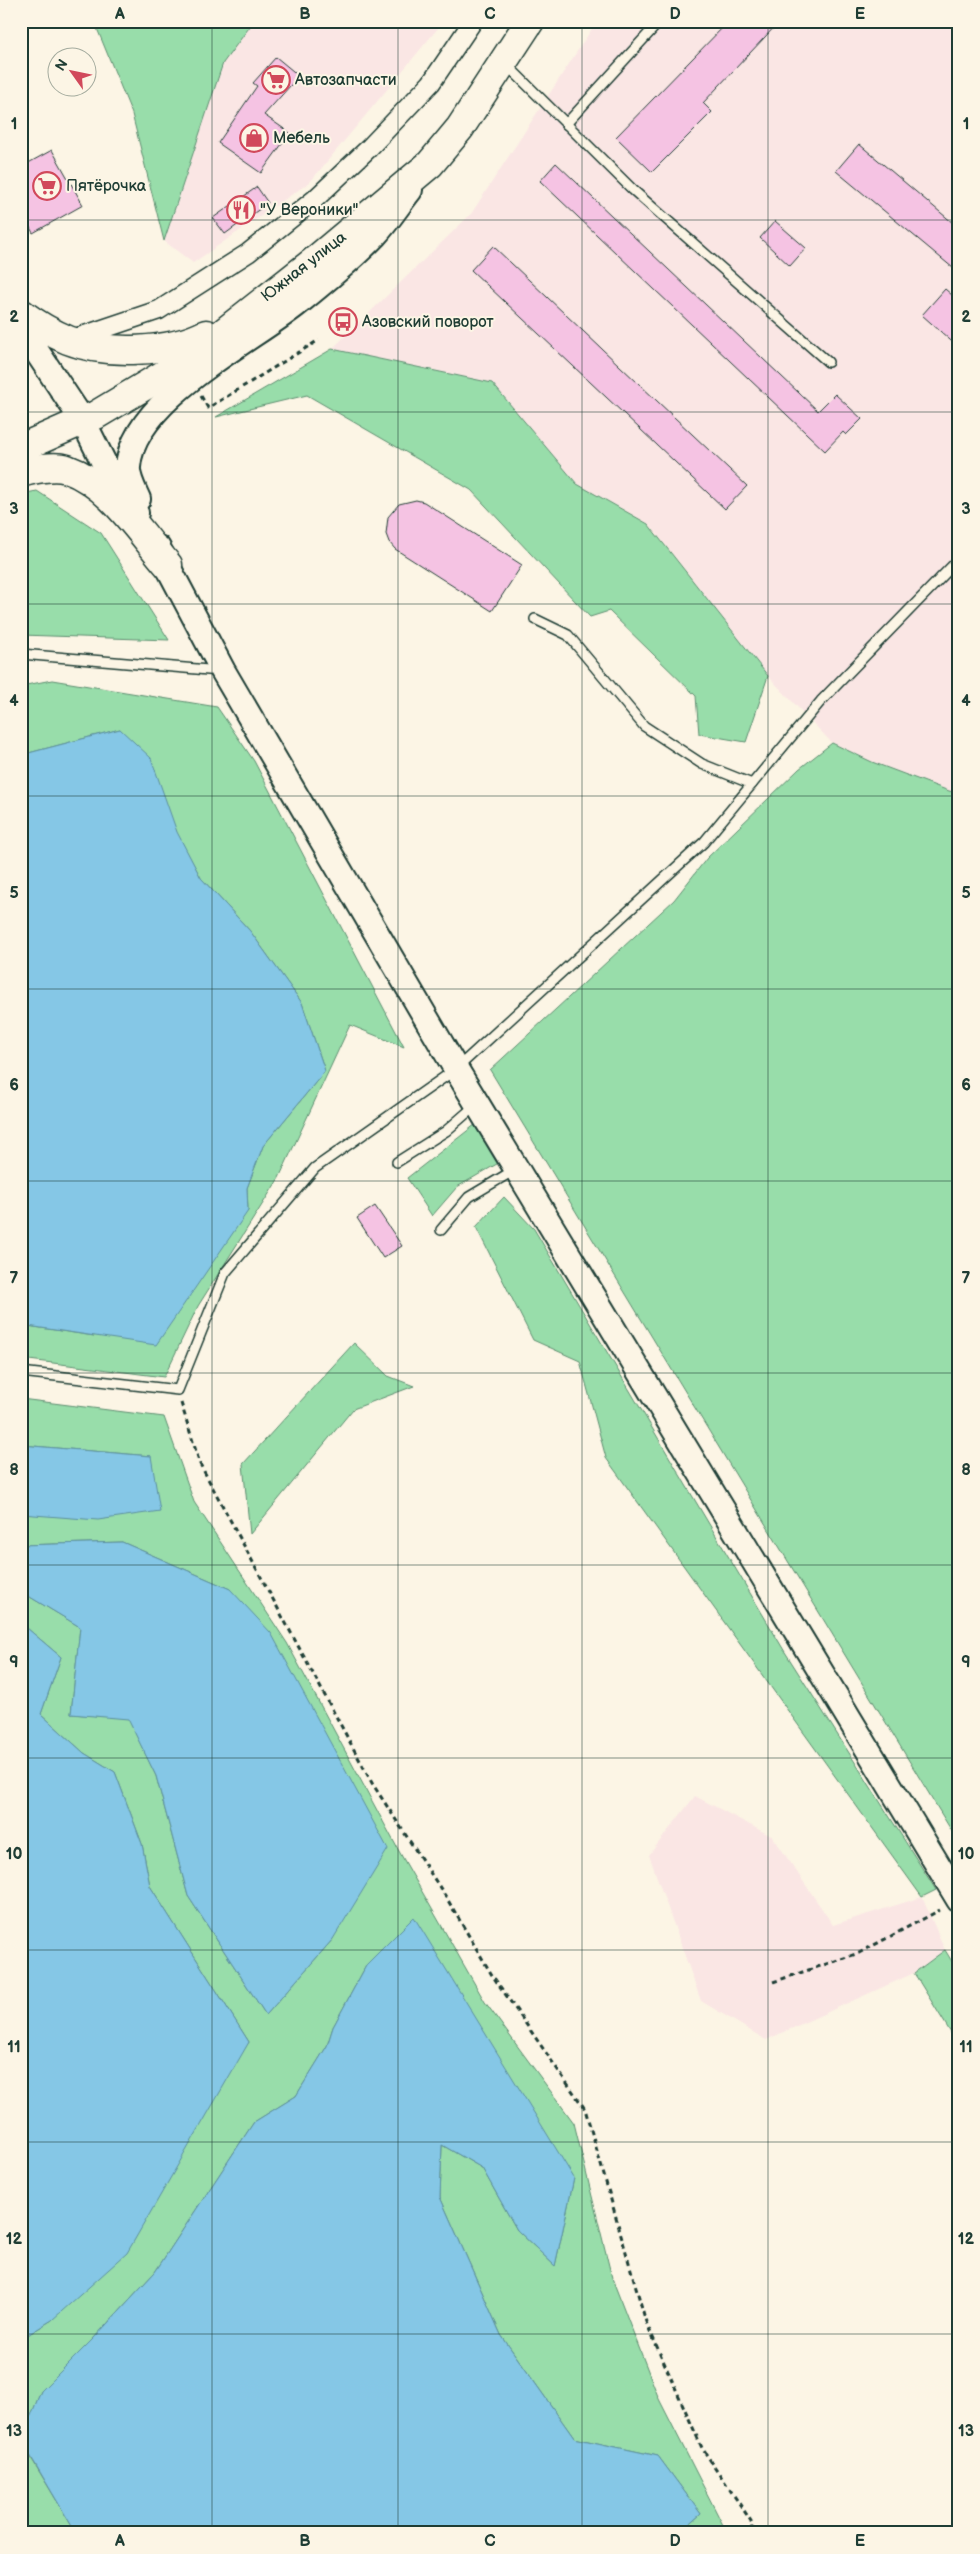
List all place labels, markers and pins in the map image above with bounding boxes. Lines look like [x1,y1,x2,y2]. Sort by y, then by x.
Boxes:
supermarket icon: Автозапчасти [261,65,291,95]
place label: Автозапчасти [294,71,397,90]
shop icon: Мебель [239,123,269,153]
place label: Мебель [273,129,330,148]
supermarket icon: Пятёрочка [32,171,62,201]
place label: Пятёрочка [66,177,147,196]
restaurant icon: "У Вероники" [226,195,256,225]
place label: "У Вероники" [260,201,359,220]
bus stop icon: Азовский поворот [328,307,358,337]
place label: Азовский поворот [361,313,494,332]

